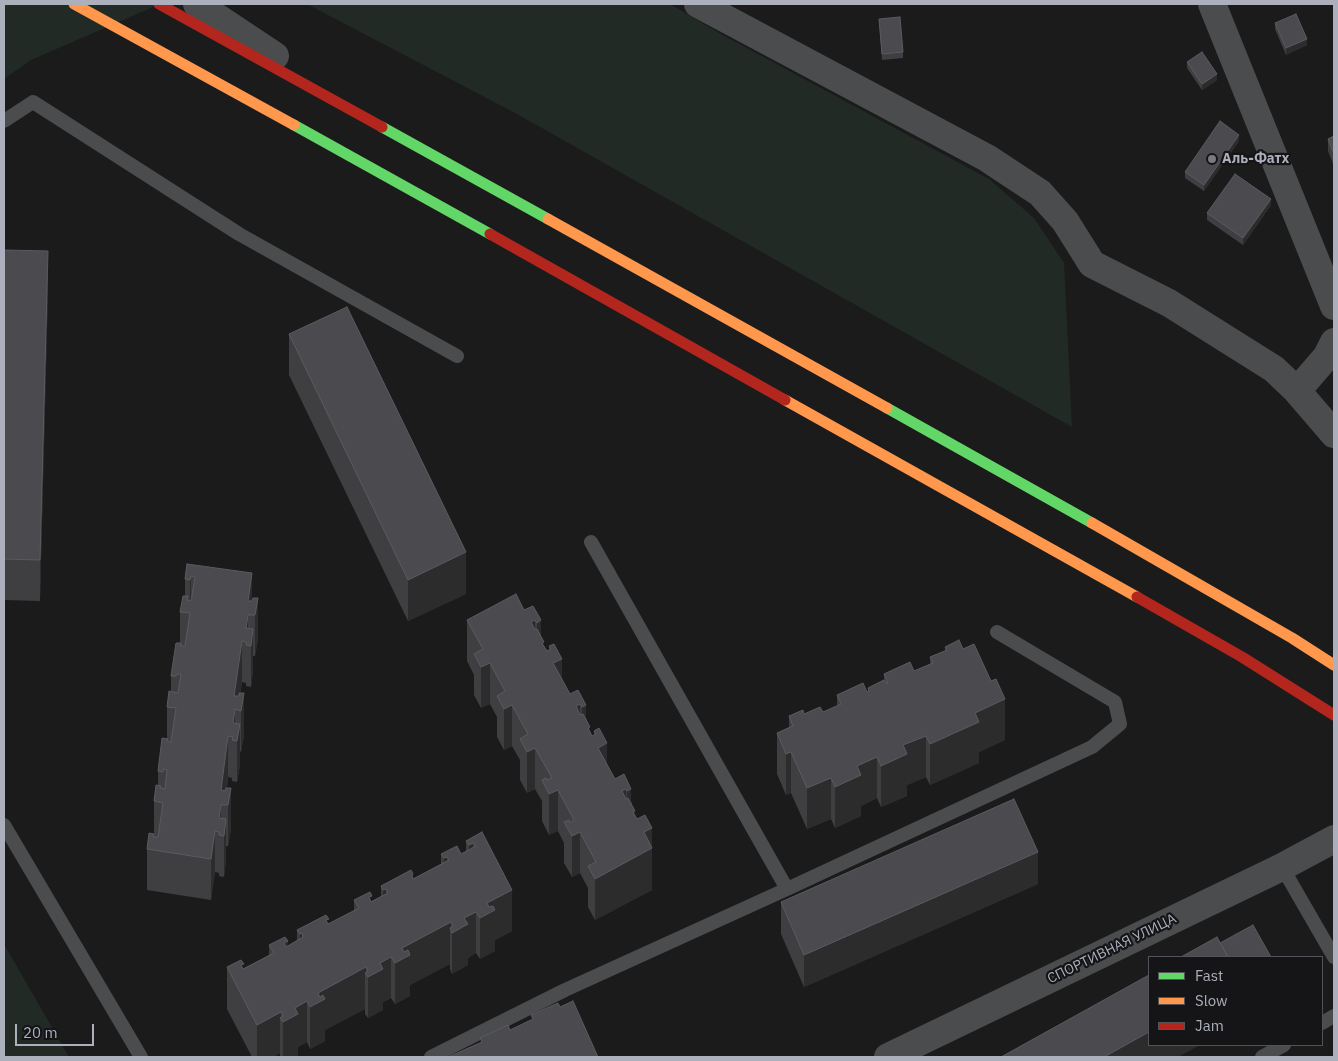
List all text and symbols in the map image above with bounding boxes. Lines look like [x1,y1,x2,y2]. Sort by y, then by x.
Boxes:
place label: Аль-Фатх [1222,151,1289,167]
marker: Аль-Фатх [1206,153,1218,165]
street label: СПОРТИВНАЯ УЛИЦА [1045,910,1179,988]
legend [1148,956,1323,1046]
text: Fast [1195,966,1223,985]
text: Slow [1195,991,1228,1010]
scale bar [18,1014,96,1046]
text: Jam [1195,1016,1224,1035]
text: 20 m [23,1023,58,1042]

